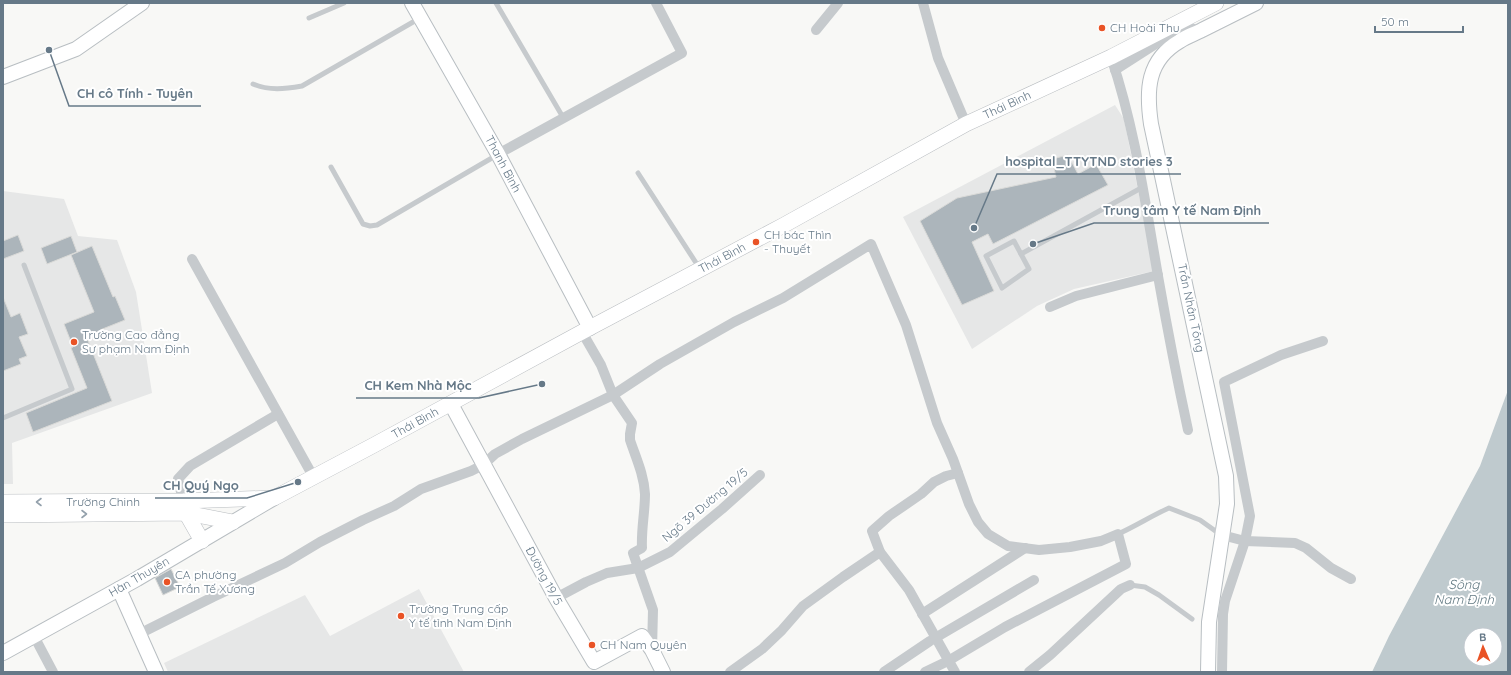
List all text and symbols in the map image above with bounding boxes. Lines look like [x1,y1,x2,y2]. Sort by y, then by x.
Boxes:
scale bar [1375,8,1463,34]
text: 50 m [1381,14,1409,29]
place label: CH Hoài Thu [1110,20,1180,35]
marker: CH Hoài Thu [1097,23,1107,33]
callout: CH cô Tính - Tuyên [69,81,201,106]
text: CH cô Tính - Tuyên [77,85,193,101]
street label: Thái Bình [980,87,1033,122]
street label: Thanh Bình [482,133,525,195]
callout: hospital_TTYTND stories 3 [997,149,1181,174]
text: hospital_TTYTND stories 3 [1005,153,1173,169]
callout: Trung tâm Y tế Nam Định [1094,198,1269,223]
text: Trung tâm Y tế Nam Định [1103,202,1261,218]
place label: CH bác Thìn - Thuyết [764,227,831,256]
marker: CH bác Thìn - Thuyết [751,237,761,247]
street label: Thái Bình [696,239,748,276]
street label: Trần Nhân Tông [1175,262,1208,354]
place label: Trường Cao đẳng Sư phạm Nam Định [82,327,190,356]
marker: Trường Cao đẳng Sư phạm Nam Định [69,337,79,347]
callout: CH Kem Nhà Mộc [356,373,479,398]
text: CH Kem Nhà Mộc [364,377,472,393]
street label: Thái Bình [389,404,441,442]
street label: Ngõ 39 Đường 19/5 [659,464,751,545]
callout: CH Quý Ngọ [155,473,247,498]
text: CH Quý Ngọ [163,477,239,493]
street label: Trường Chinh [66,494,140,509]
one-way arrow [36,498,42,506]
one-way arrow [81,510,87,518]
street label: Đường 19/5 [523,544,566,608]
street label: Hàn Thuyên [106,553,172,600]
place label: CA phường Trần Tế Xương [175,567,255,596]
water label: Sông Nam Định [1434,576,1494,607]
marker: CA phường Trần Tế Xương [162,577,172,587]
place label: Trường Trung cấp Y tế tỉnh Nam Định [409,601,512,630]
marker: Trường Trung cấp Y tế tỉnh Nam Định [396,611,406,621]
north arrow [1463,627,1503,667]
text: B [1479,630,1487,644]
place label: CH Nam Quyên [600,637,687,652]
marker: CH Nam Quyên [587,640,597,650]

